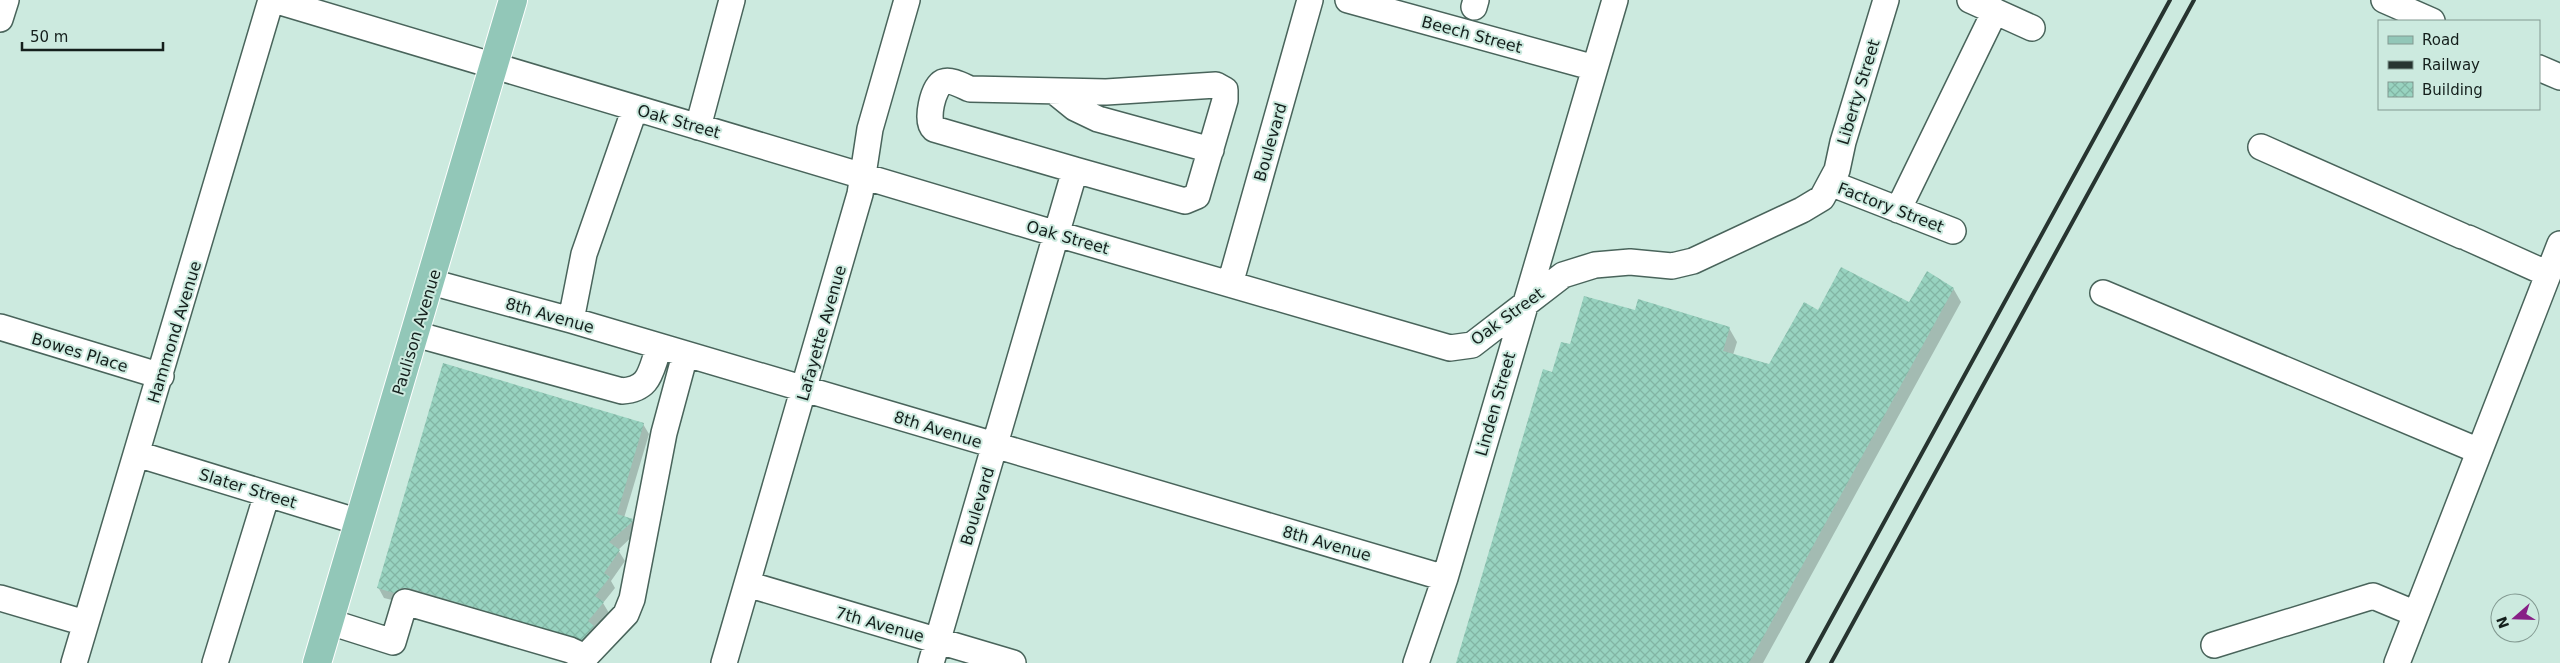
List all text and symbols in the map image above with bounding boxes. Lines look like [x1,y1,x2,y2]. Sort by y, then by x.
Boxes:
street label: Beech Street [1420,12,1524,57]
scale bar [22,20,164,52]
legend [2378,20,2540,110]
text: 50 m [30,28,68,46]
text: Road [2422,31,2460,49]
street label: Liberty Street [1833,37,1884,147]
text: Railway [2422,56,2480,74]
text: Building [2422,81,2483,99]
street label: Oak Street [635,101,723,142]
street label: Boulevard [1250,101,1291,184]
street label: Factory Street [1835,179,1947,236]
street label: Oak Street [1024,217,1112,258]
street label: Hammond Avenue [144,259,205,406]
street label: Lafayette Avenue [793,263,850,403]
street label: Paulison Avenue [388,267,445,397]
street label: Oak Street [1467,284,1547,349]
street label: 8th Avenue [503,294,596,337]
street label: Bowes Place [29,329,130,376]
street label: Linden Street [1472,350,1519,458]
street label: 8th Avenue [892,407,984,452]
street label: Slater Street [197,465,299,512]
street label: Boulevard [957,465,998,548]
street label: 8th Avenue [1280,522,1373,565]
north arrow [2490,593,2540,643]
street label: 7th Avenue [833,603,926,646]
text: N [2493,614,2512,631]

